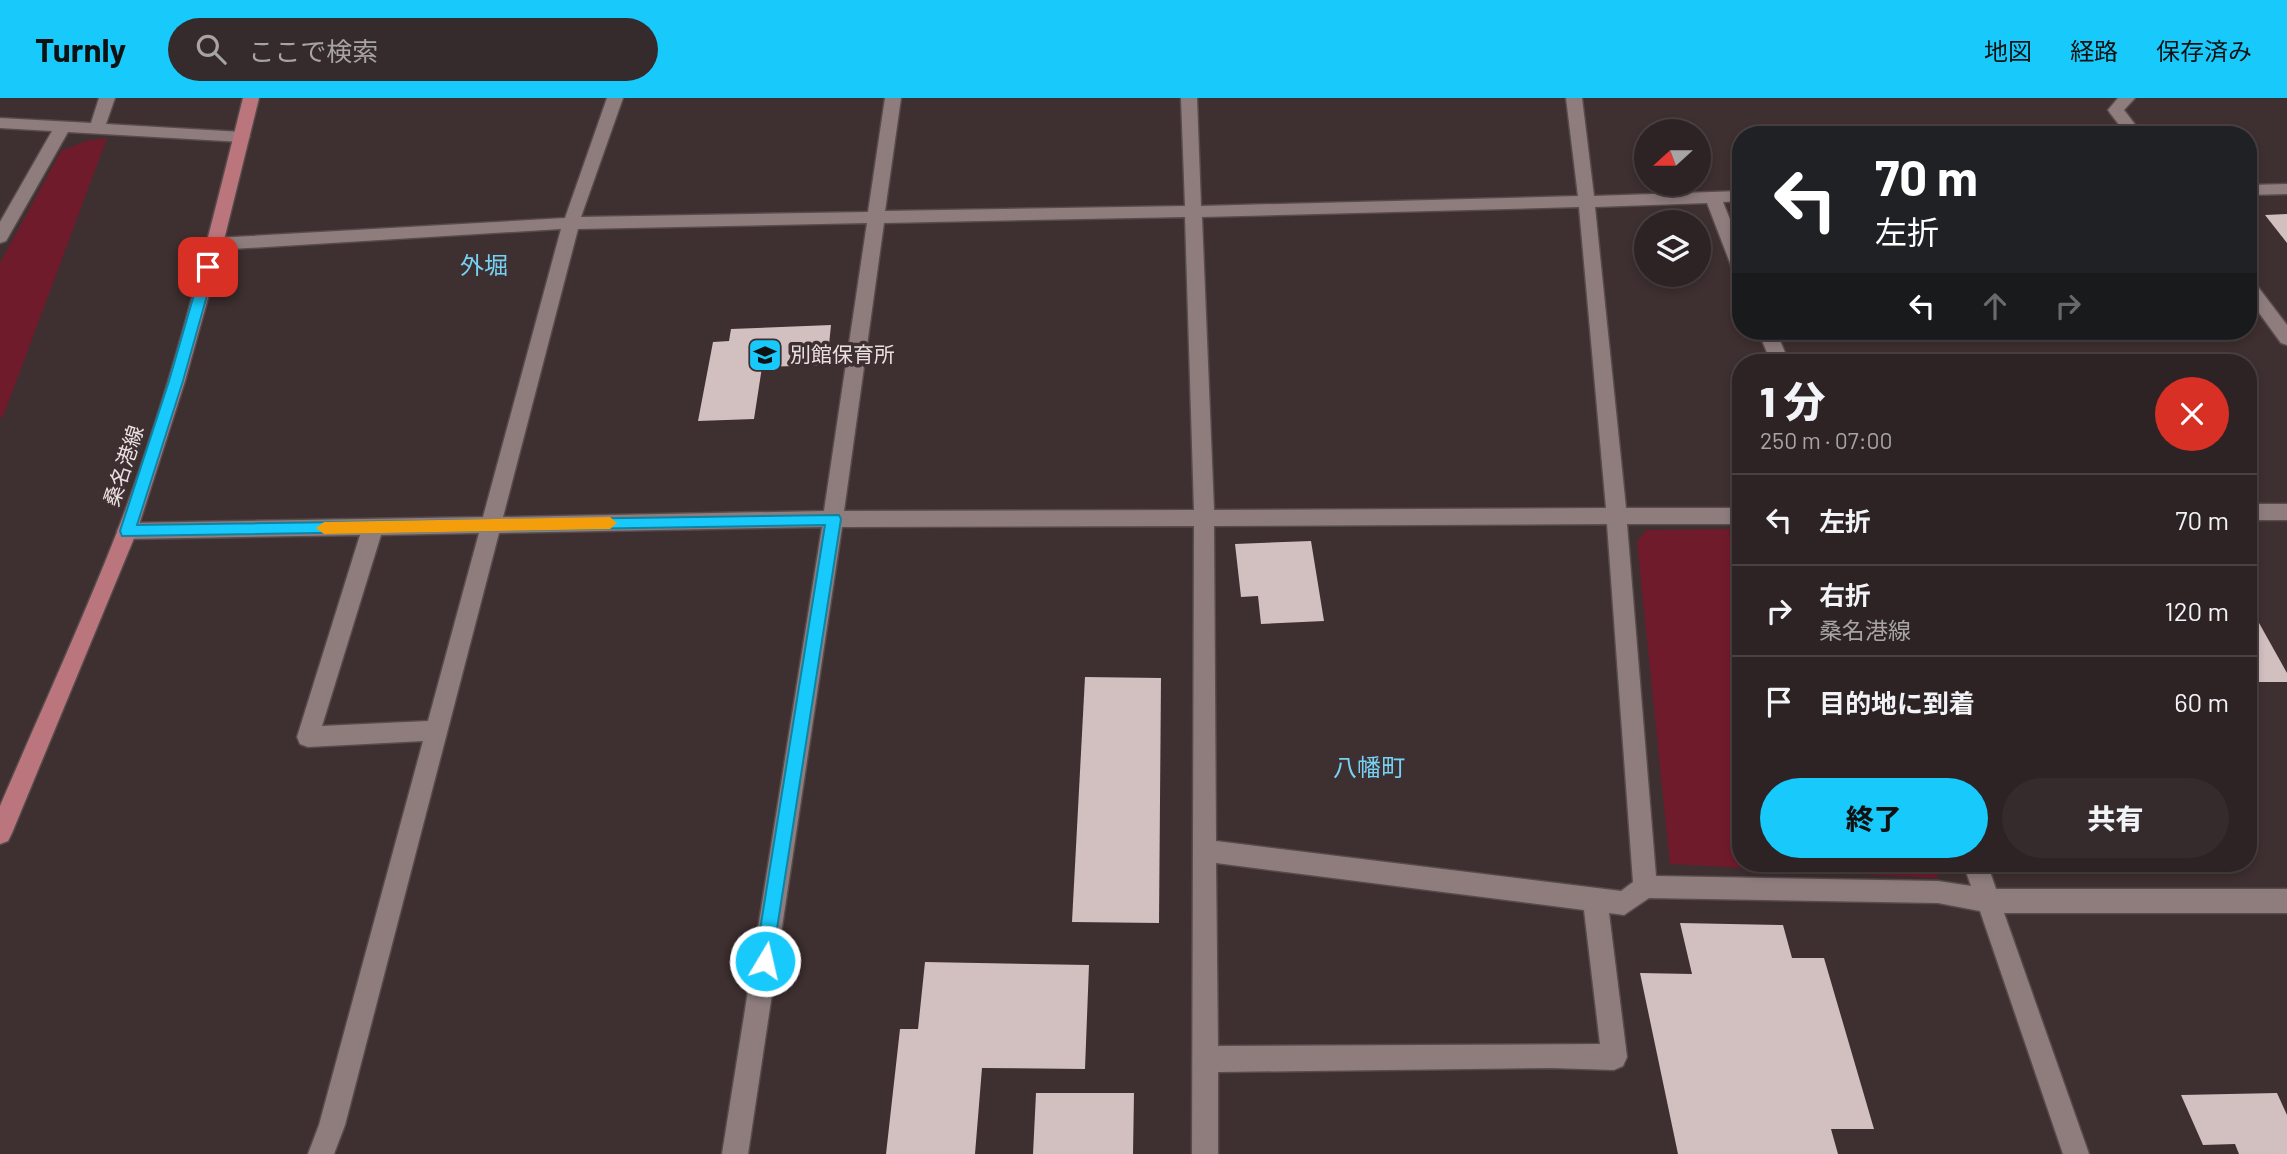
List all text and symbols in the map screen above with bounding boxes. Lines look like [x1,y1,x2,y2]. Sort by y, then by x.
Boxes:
search box [168,18,658,81]
text: Turnly [35,29,126,69]
icon: search [192,30,230,68]
text: ここで検索 [248,35,378,66]
text: 地図 [1984,36,2032,65]
text: 経路 [2070,36,2118,65]
text: 保存済み [2156,36,2252,65]
north arrow [1634,119,1712,196]
map controls [1634,119,1711,287]
text: 70 m [1875,147,1978,206]
icon: left [1760,154,1851,245]
button: layers [1634,210,1711,287]
text: 左折 [1875,212,1939,250]
pin [178,237,238,297]
icon: arrive [189,248,227,286]
district label: 外堀 [460,250,508,279]
icon: left [1903,287,1941,325]
icon: ahead [1976,287,2014,325]
icon: right [2049,287,2087,325]
school or university icon: 別館保育所 [746,336,784,374]
place label: 別館保育所 [790,341,895,366]
text: 1 分 [1760,375,1825,425]
button: close [2155,377,2229,451]
street label: 桑名港線 [98,422,147,509]
text: 250 m · 07:00 [1760,426,1892,454]
icon: left [1760,501,1798,539]
text: 70 m [2175,504,2229,535]
text: 左折 [1819,505,1871,536]
text: 右折 [1819,579,1871,610]
icon: right [1760,592,1798,630]
text: 120 m [2165,595,2229,626]
text: 桑名港線 [1819,616,1911,644]
icon: arrive [1760,683,1798,721]
text: 60 m [2174,686,2229,717]
text: 目的地に到着 [1819,687,1975,718]
district label: 八幡町 [1333,752,1405,781]
button: 終了 [1760,778,1988,858]
button: 共有 [2002,778,2229,858]
position arrow [728,924,802,998]

